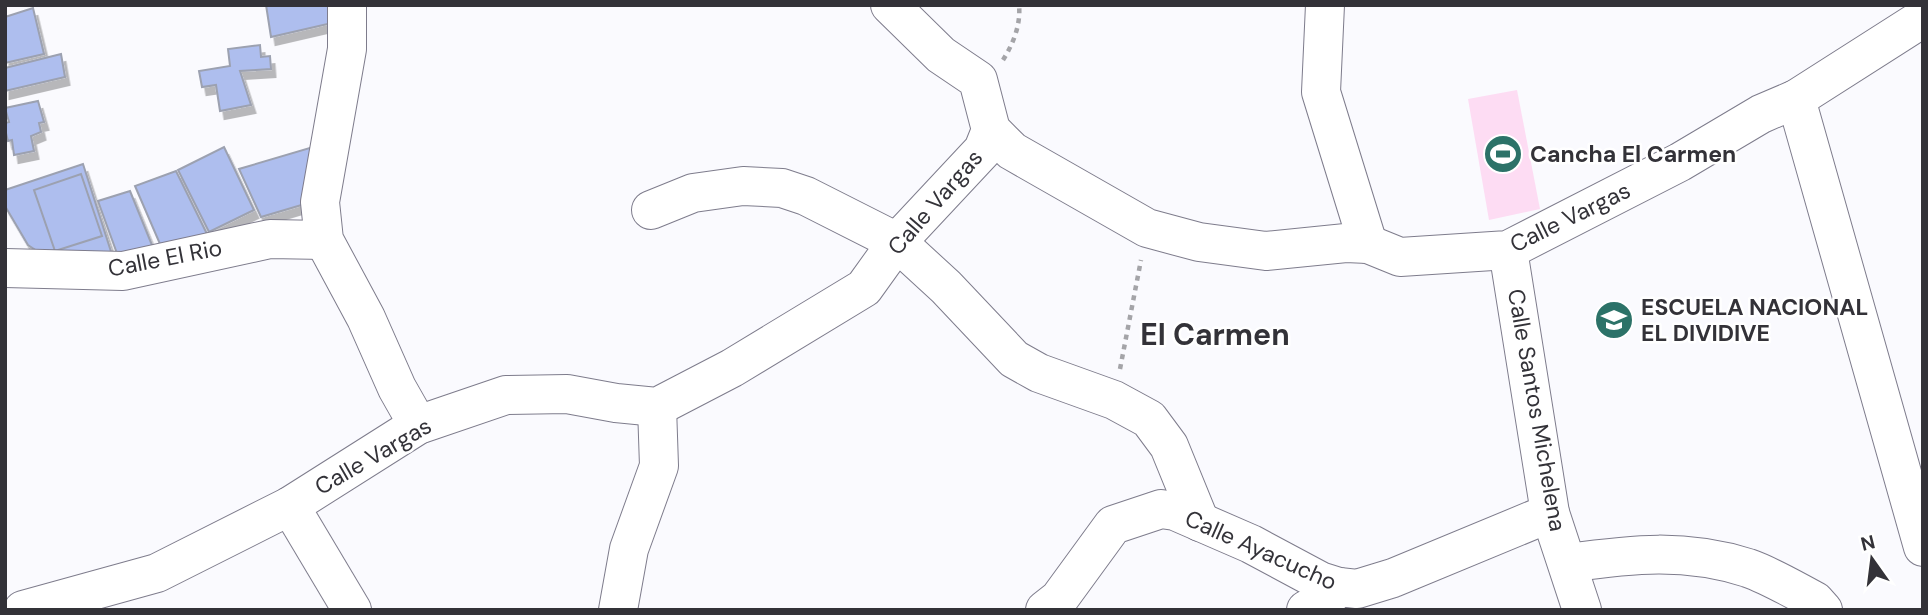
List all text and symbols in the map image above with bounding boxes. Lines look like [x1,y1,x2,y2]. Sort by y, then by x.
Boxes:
sports icon: Cancha El Carmen [1482,133,1524,175]
place label: Cancha El Carmen [1530,139,1736,169]
street label: Calle Vargas [881,143,989,261]
street label: Calle Vargas [1505,175,1635,259]
street label: Calle El Rio [105,232,225,284]
street label: Calle Santos Michelena [1501,286,1573,534]
place label: ESCUELA NACIONAL EL DIVIDIVE [1641,292,1868,348]
school or university icon: ESCUELA NACIONAL EL DIVIDIVE [1593,299,1635,341]
district label: El Carmen [1140,315,1290,354]
street label: Calle Vargas [309,410,437,502]
street label: Calle Ayacucho [1180,503,1342,597]
north arrow [1837,524,1907,594]
text: N [1858,529,1878,557]

